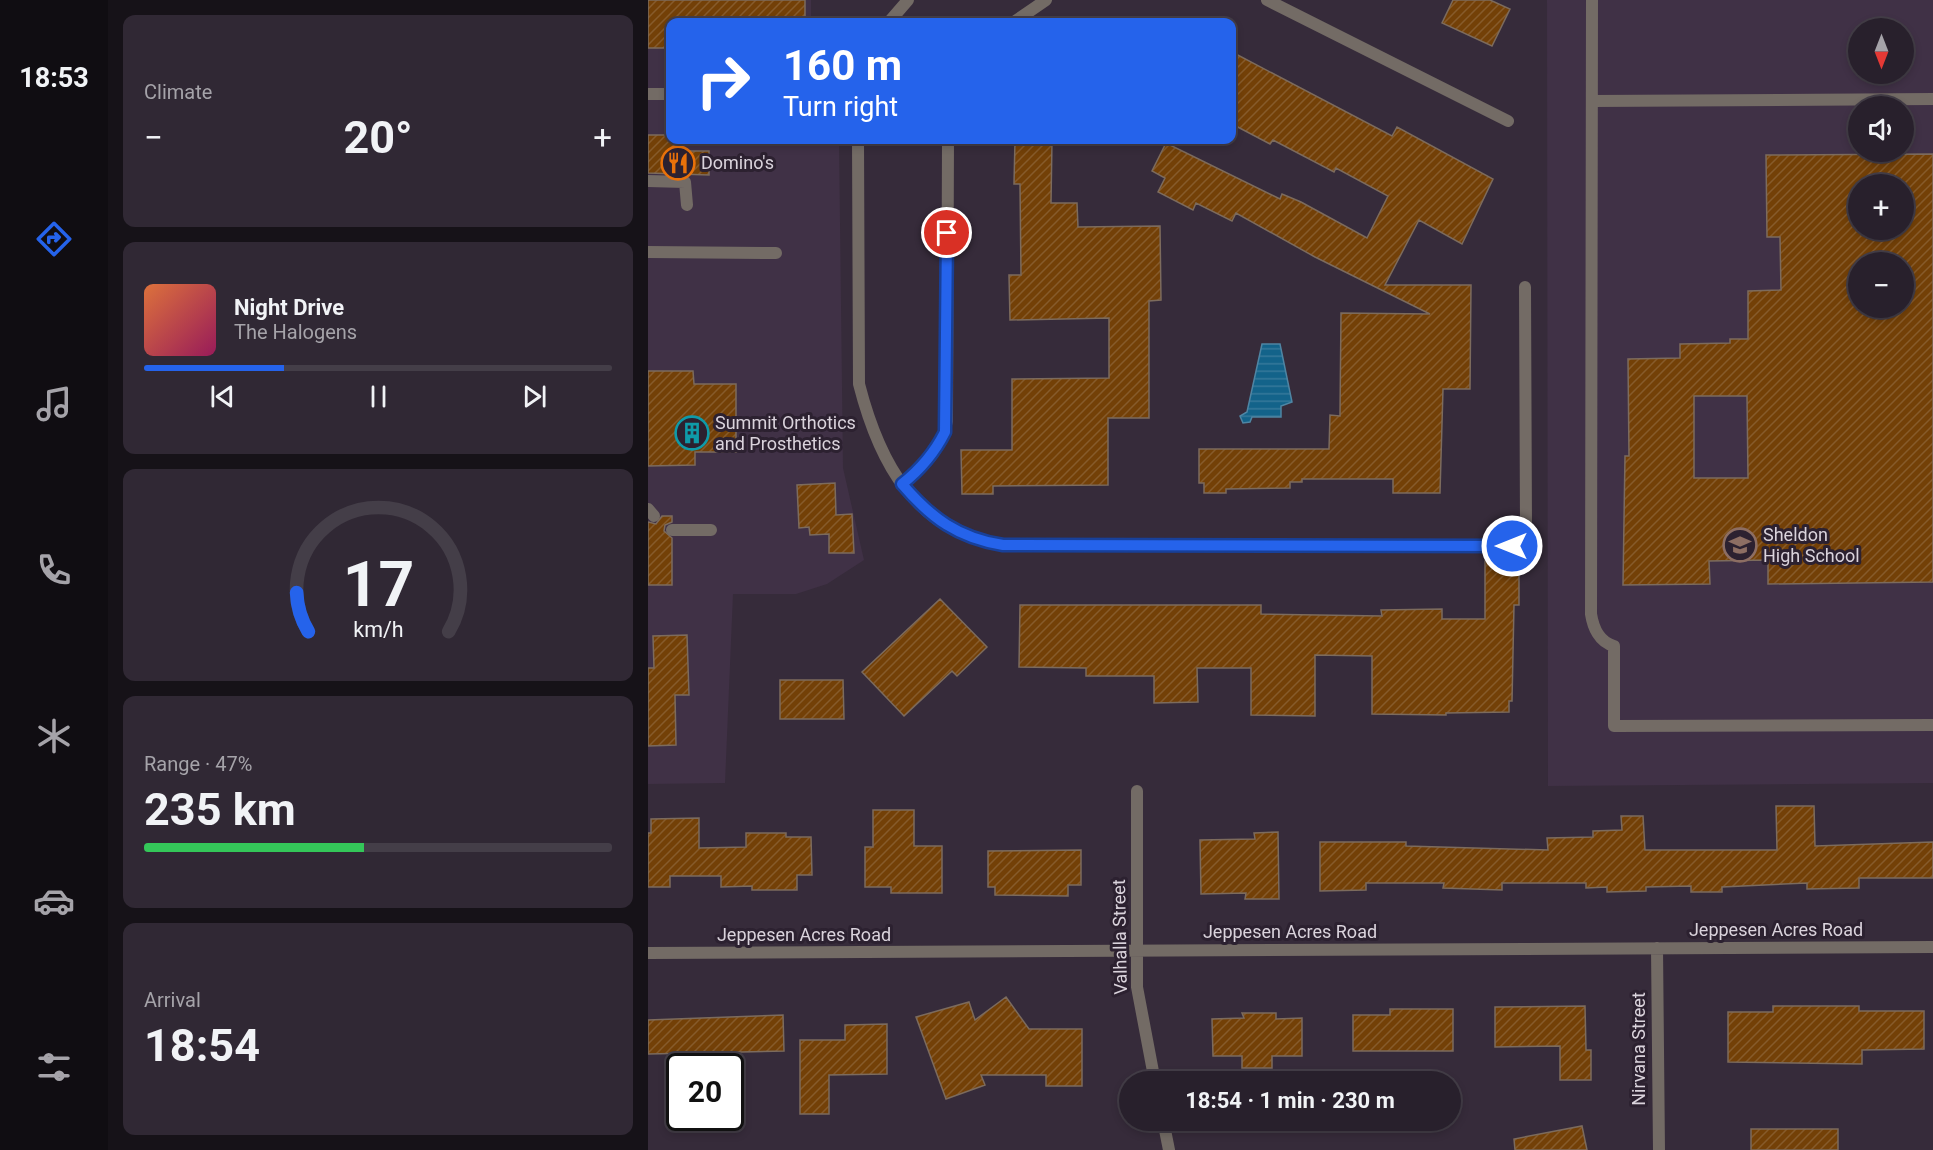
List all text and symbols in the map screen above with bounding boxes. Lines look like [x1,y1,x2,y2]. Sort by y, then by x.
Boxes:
north arrow [1848,18,1914,84]
map controls [1848,18,1914,318]
text: 160 m [783,41,902,90]
icon: right [684,42,762,120]
text: 18:53 [19,62,89,94]
text: Climate [144,80,212,104]
text: Turn right [783,91,898,123]
button: sound [1848,96,1914,162]
text: 20° [343,111,413,164]
text: − [144,118,163,157]
text: + [593,118,612,157]
restaurant icon: Domino's [660,145,696,181]
place label: Domino's [701,152,774,173]
button: + [1848,174,1914,240]
pin [921,207,972,258]
icon: arrive [930,216,963,249]
icon: directions [33,218,75,260]
button: − [1848,252,1914,318]
text: Night Drive [234,295,344,320]
text: The Halogens [234,320,357,344]
icon: previous [206,380,239,413]
icon: pause [362,380,395,413]
icon: next [518,380,551,413]
icon: music [33,383,75,425]
place label: Summit Orthotics and Prosthetics [715,412,856,454]
building icon: Summit Orthotics and Prosthetics [674,415,710,451]
position arrow [1480,514,1544,578]
place label: Sheldon High School [1763,524,1860,566]
school or university icon: Sheldon High School [1722,527,1758,563]
text: 17 [342,548,414,621]
icon: phone [33,549,75,591]
text: km/h [353,617,403,642]
icon: climate [33,715,75,757]
text: Range · 47% [144,752,252,776]
text: 235 km [144,783,296,836]
street label: Valhalla Street [1108,879,1131,995]
icon: car [33,880,75,922]
street label: Jeppesen Acres Road [1689,919,1863,940]
street label: Jeppesen Acres Road [1203,921,1377,942]
street label: Jeppesen Acres Road [717,924,891,945]
text: Arrival [144,988,201,1012]
street label: Nirvana Street [1628,992,1649,1106]
text: 18:54 [144,1019,260,1072]
icon: filters [33,1046,75,1088]
speed limit sign: 20 [666,1053,744,1131]
text: 18:54 · 1 min · 230 m [1185,1088,1395,1113]

